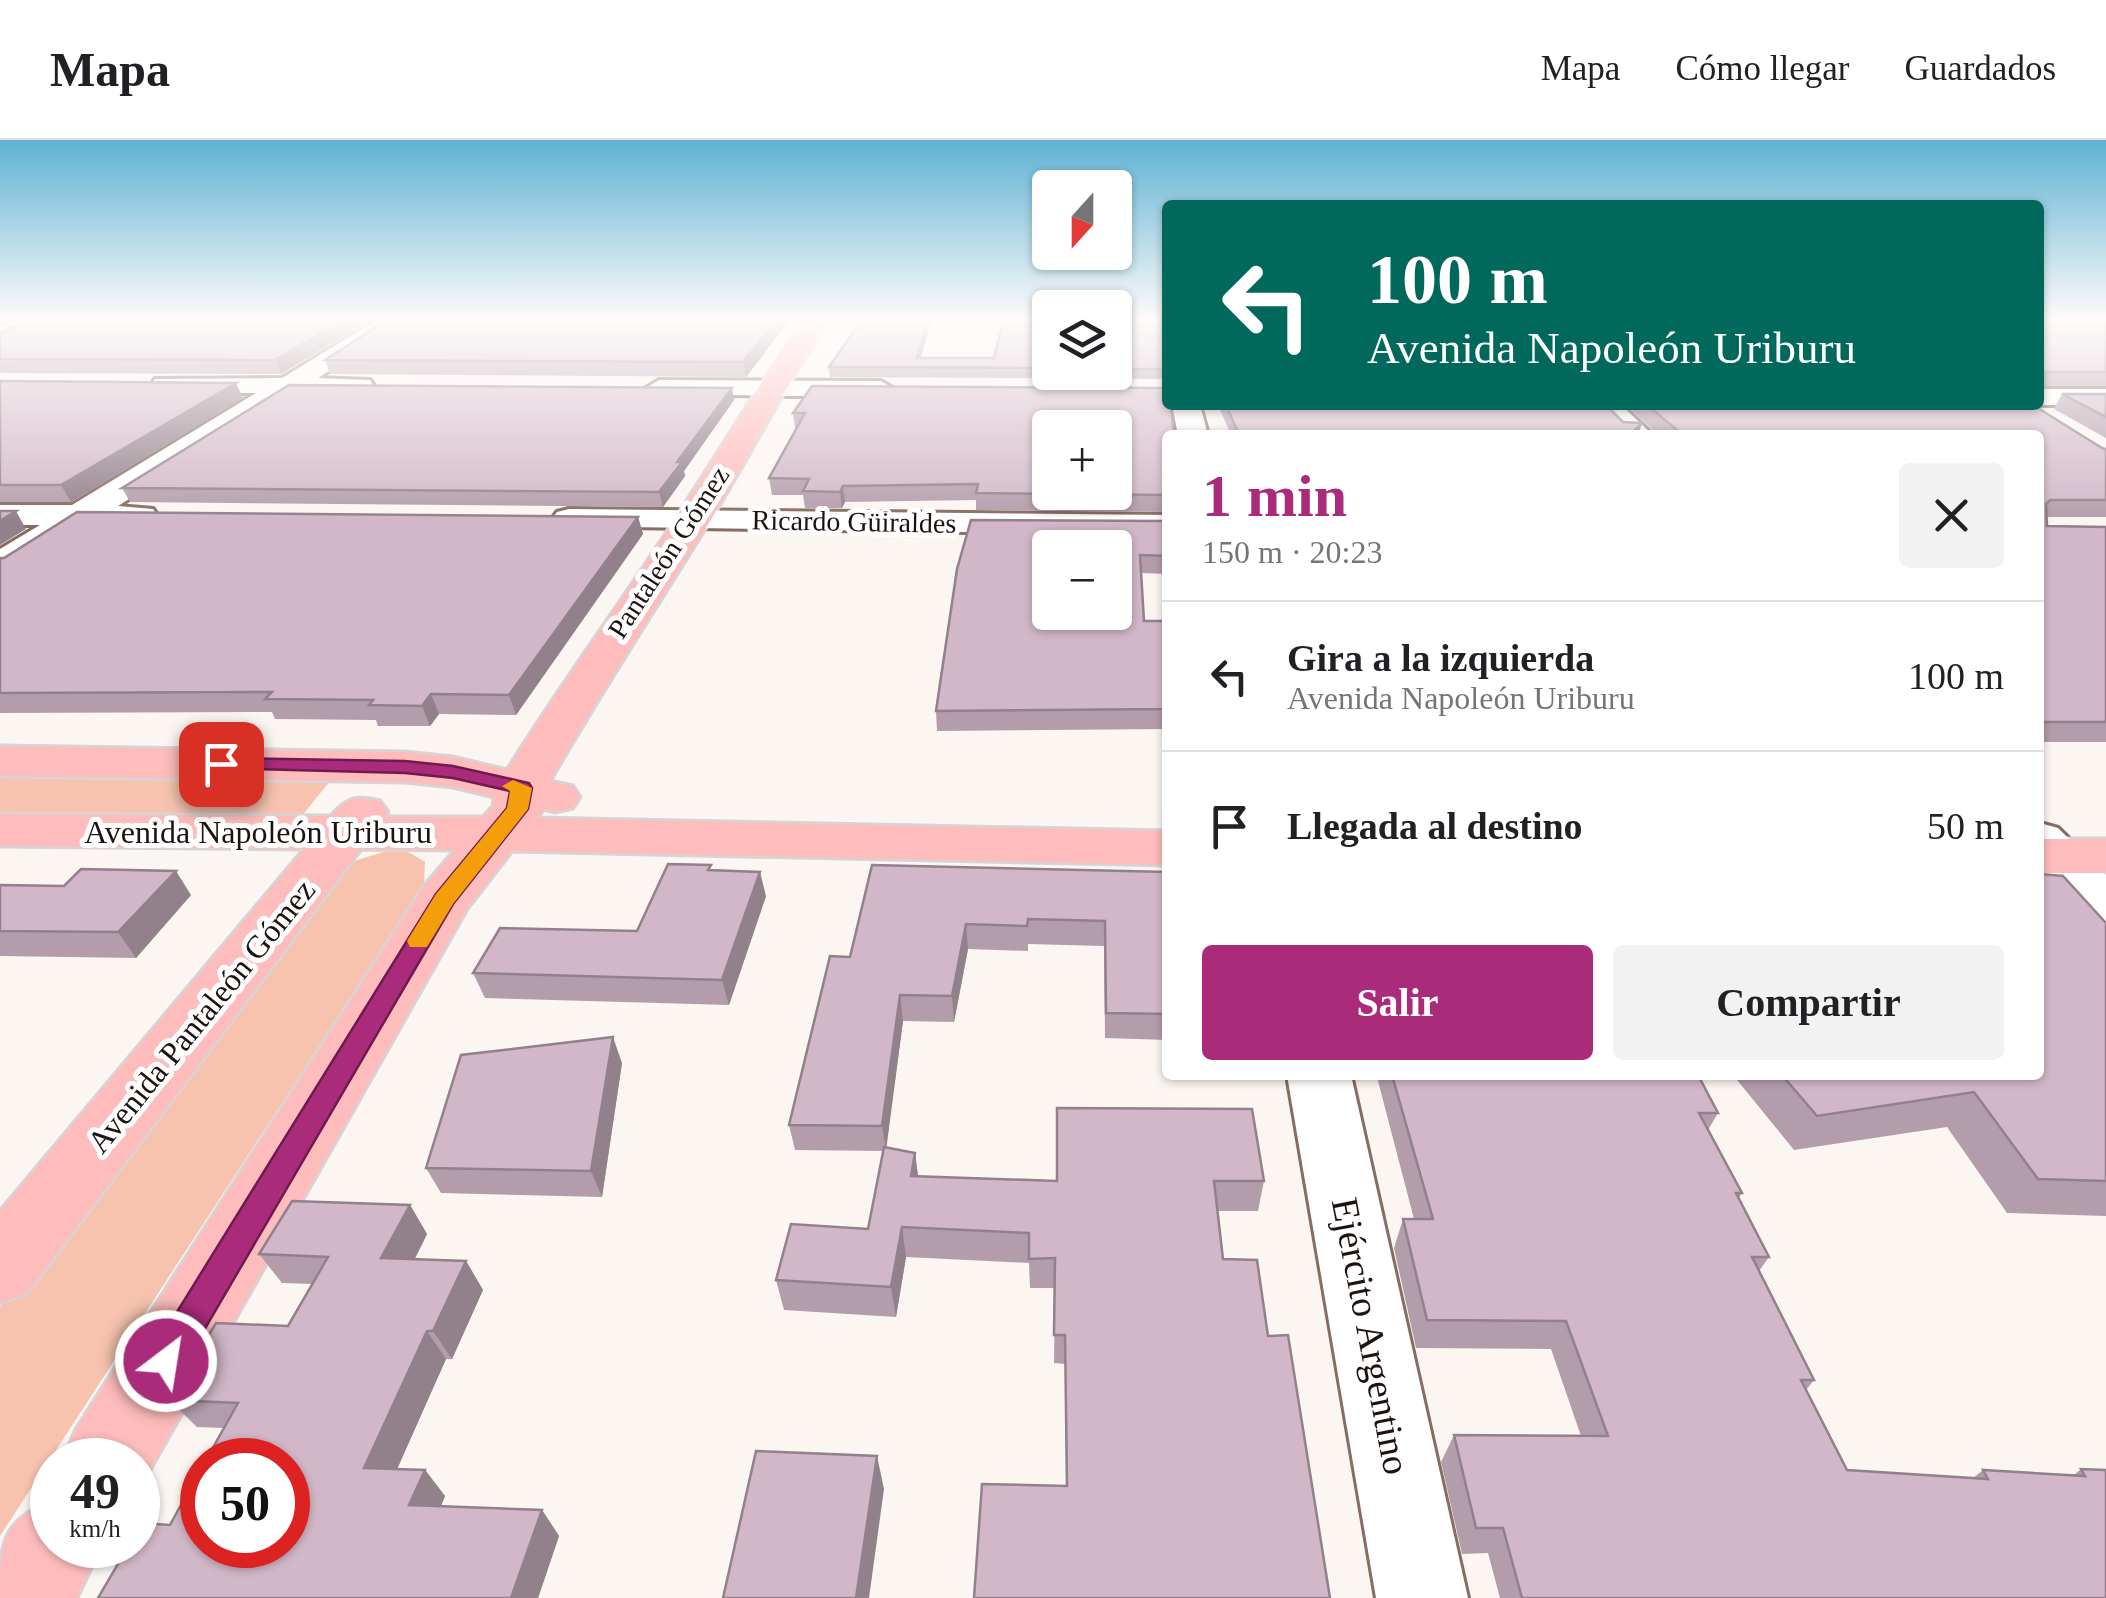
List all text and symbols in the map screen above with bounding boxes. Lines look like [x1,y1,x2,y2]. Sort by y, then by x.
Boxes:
text: Mapa [50,43,170,96]
text: Mapa [1541,49,1620,88]
text: Cómo llegar [1675,49,1849,88]
text: Guardados [1904,49,2056,88]
north arrow [1032,170,1132,270]
map controls [1032,170,1132,630]
icon: left [1202,240,1332,370]
text: 100 m [1367,241,1548,318]
button: layers [1032,290,1132,390]
text: Avenida Napoleón Uriburu [1367,323,1856,373]
button: + [1032,410,1132,510]
street label: Pantaleón Gómez [601,461,735,644]
text: 1 min [1202,463,1347,529]
button: close [1899,463,2004,568]
street label: Ricardo Güiraldes [751,504,956,539]
button: − [1032,530,1132,630]
text: 150 m · 20:23 [1202,534,1382,570]
text: Gira a la izquierda [1287,637,1594,679]
icon: left [1202,649,1257,704]
text: 100 m [1908,655,2004,697]
text: Avenida Napoleón Uriburu [1287,680,1635,716]
pin [179,722,264,807]
icon: arrive [194,737,249,792]
icon: arrive [1202,799,1257,854]
text: Llegada al destino [1287,805,1583,847]
text: 50 m [1927,805,2004,847]
street label: Avenida Napoleón Uriburu [84,814,432,850]
street label: Avenida Pantaleón Gómez [80,872,322,1160]
button: Salir [1202,945,1593,1060]
button: Compartir [1613,945,2004,1060]
street label: Ejército Argentino [1324,1194,1418,1478]
position arrow [114,1309,218,1413]
speed limit sign: 50 [180,1438,310,1568]
text: 49 [70,1463,120,1519]
text: km/h [69,1515,121,1542]

